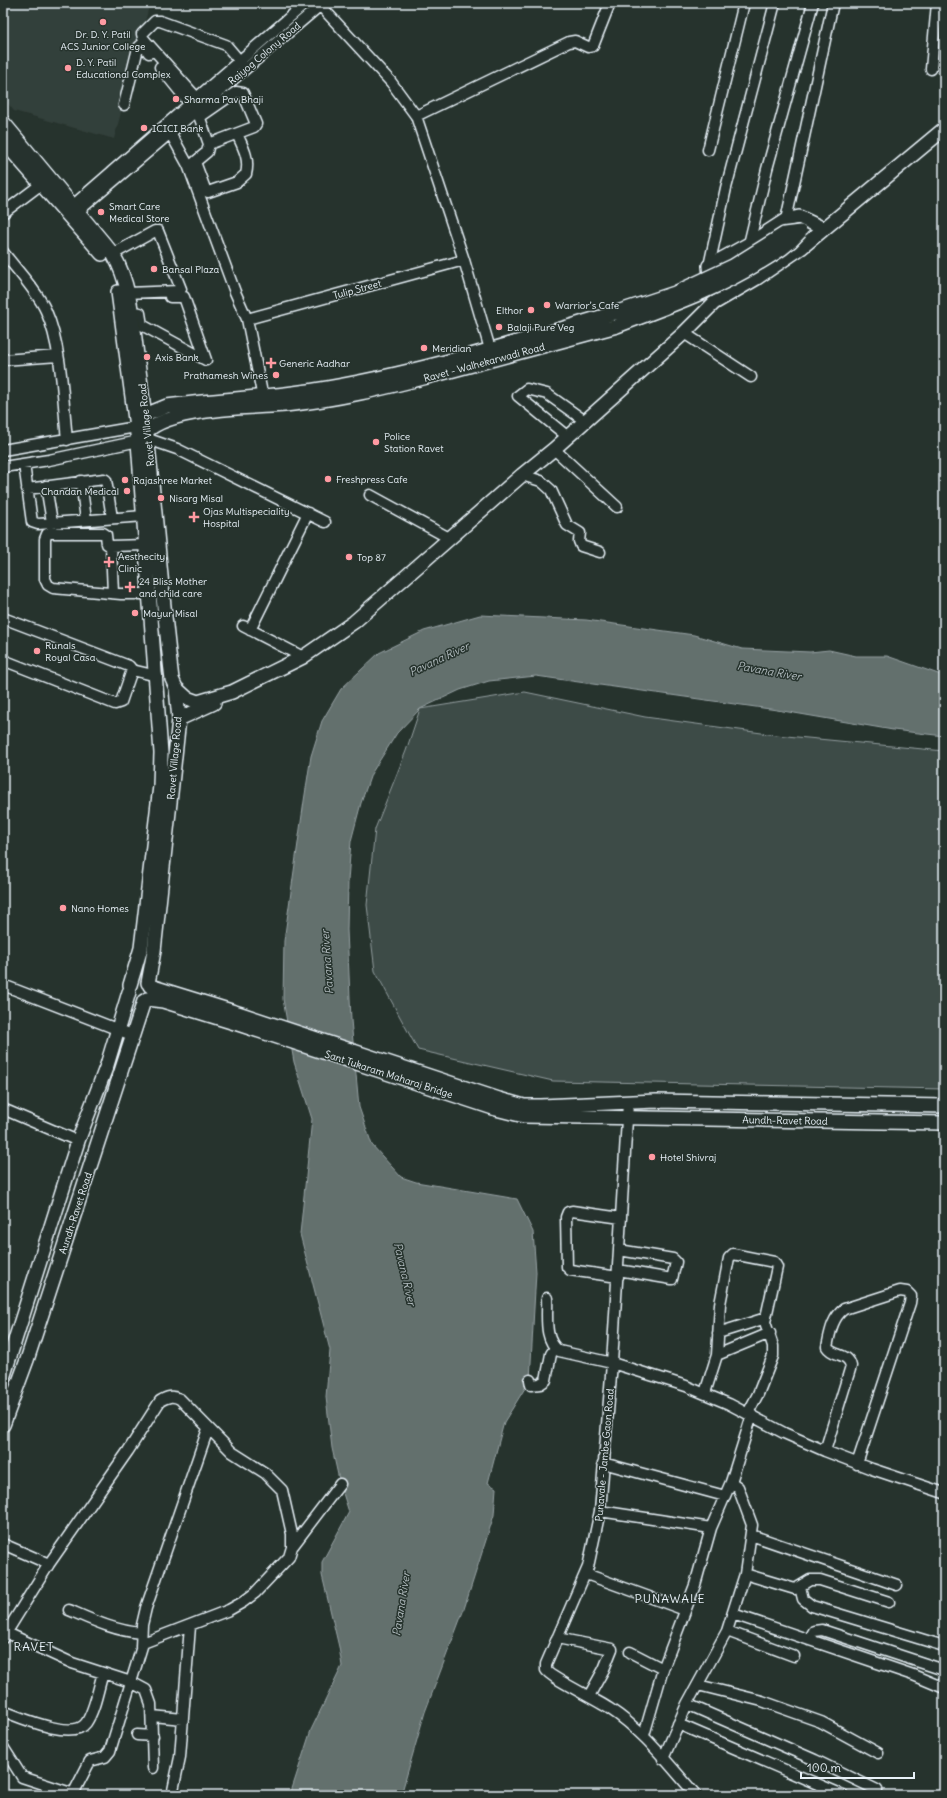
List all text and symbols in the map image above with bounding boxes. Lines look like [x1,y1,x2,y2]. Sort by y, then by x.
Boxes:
marker: Dr. D. Y. Patil ACS Junior College [98,17,108,27]
street label: Rajyog Colony Road [225,19,303,88]
place label: Dr. D. Y. Patil ACS Junior College [61,28,145,53]
place label: D. Y. Patil Educational Complex [76,56,171,81]
marker: D. Y. Patil Educational Complex [63,63,73,73]
place label: Sharma Pav Bhaji [184,93,263,106]
marker: Sharma Pav Bhaji [171,94,181,104]
place label: ICICI Bank [152,122,203,135]
marker: ICICI Bank [139,123,149,133]
place label: Smart Care Medical Store [109,200,169,225]
marker: Smart Care Medical Store [96,207,106,217]
place label: Bansal Plaza [162,263,220,276]
marker: Bansal Plaza [149,264,159,274]
street label: Tulip Street [331,277,383,302]
place label: Warrior’s Cafe [555,299,619,312]
marker: Warrior’s Cafe [542,300,552,310]
place label: Elthor [496,304,523,317]
marker: Elthor [526,305,536,315]
place label: Balaji Pure Veg [507,321,574,334]
marker: Balaji Pure Veg [494,322,504,332]
street label: Ravet - Walhekarwadi Road [422,340,546,385]
place label: Meridian [432,342,472,355]
marker: Meridian [419,343,429,353]
place label: Axis Bank [155,351,199,364]
marker: Axis Bank [142,352,152,362]
place label: Generic Aadhar [279,357,350,370]
marker: Generic Aadhar [266,358,276,368]
place label: Prathamesh Wines [184,369,268,382]
marker: Prathamesh Wines [271,370,281,380]
street label: Ravet Village Road [136,383,157,467]
place label: Police Station Ravet [384,430,444,455]
marker: Police Station Ravet [371,437,381,447]
place label: Freshpress Cafe [336,473,408,486]
place label: Rajashree Market [133,474,212,487]
marker: Freshpress Cafe [323,474,333,484]
marker: Rajashree Market [120,475,130,485]
place label: Chandan Medical [41,485,119,498]
marker: Chandan Medical [122,486,132,496]
place label: Nisarg Misal [169,492,223,505]
marker: Nisarg Misal [156,493,166,503]
place label: Ojas Multispeciality Hospital [203,505,290,530]
marker: Ojas Multispeciality Hospital [188,511,200,523]
place label: Aesthecity Clinic [118,550,165,575]
place label: Top 87 [357,551,386,564]
marker: Top 87 [344,552,354,562]
marker: Aesthecity Clinic [103,556,115,568]
place label: 24 Bliss Mother and child care [139,575,207,600]
marker: 24 Bliss Mother and child care [124,581,136,593]
place label: Mayur Misal [143,607,198,620]
marker: Mayur Misal [130,608,140,618]
water label: Pavana River [407,638,473,679]
place label: Runals Royal Casa [45,639,96,664]
marker: Runals Royal Casa [32,646,42,656]
water label: Pavana River [736,658,804,684]
street label: Ravet Village Road [164,716,185,800]
place label: Nano Homes [71,902,129,915]
marker: Nano Homes [58,903,68,913]
water label: Pavana River [318,928,336,995]
street label: Sant Tukaram Maharaj Bridge [323,1048,455,1101]
street label: Aundh-Ravet Road [742,1113,828,1128]
place label: Hotel Shivraj [660,1151,716,1164]
marker: Hotel Shivraj [647,1152,657,1162]
street label: Aundh-Ravet Road [56,1170,95,1256]
water label: Pavana River [391,1241,419,1309]
street label: Punavale - Jambe Gaon Road [592,1388,617,1522]
water label: Pavana River [389,1569,413,1637]
district label: PUNAWALE [635,1591,706,1606]
district label: RAVET [14,1639,54,1654]
scale bar [801,1754,914,1780]
text: 100 m [807,1760,841,1775]

